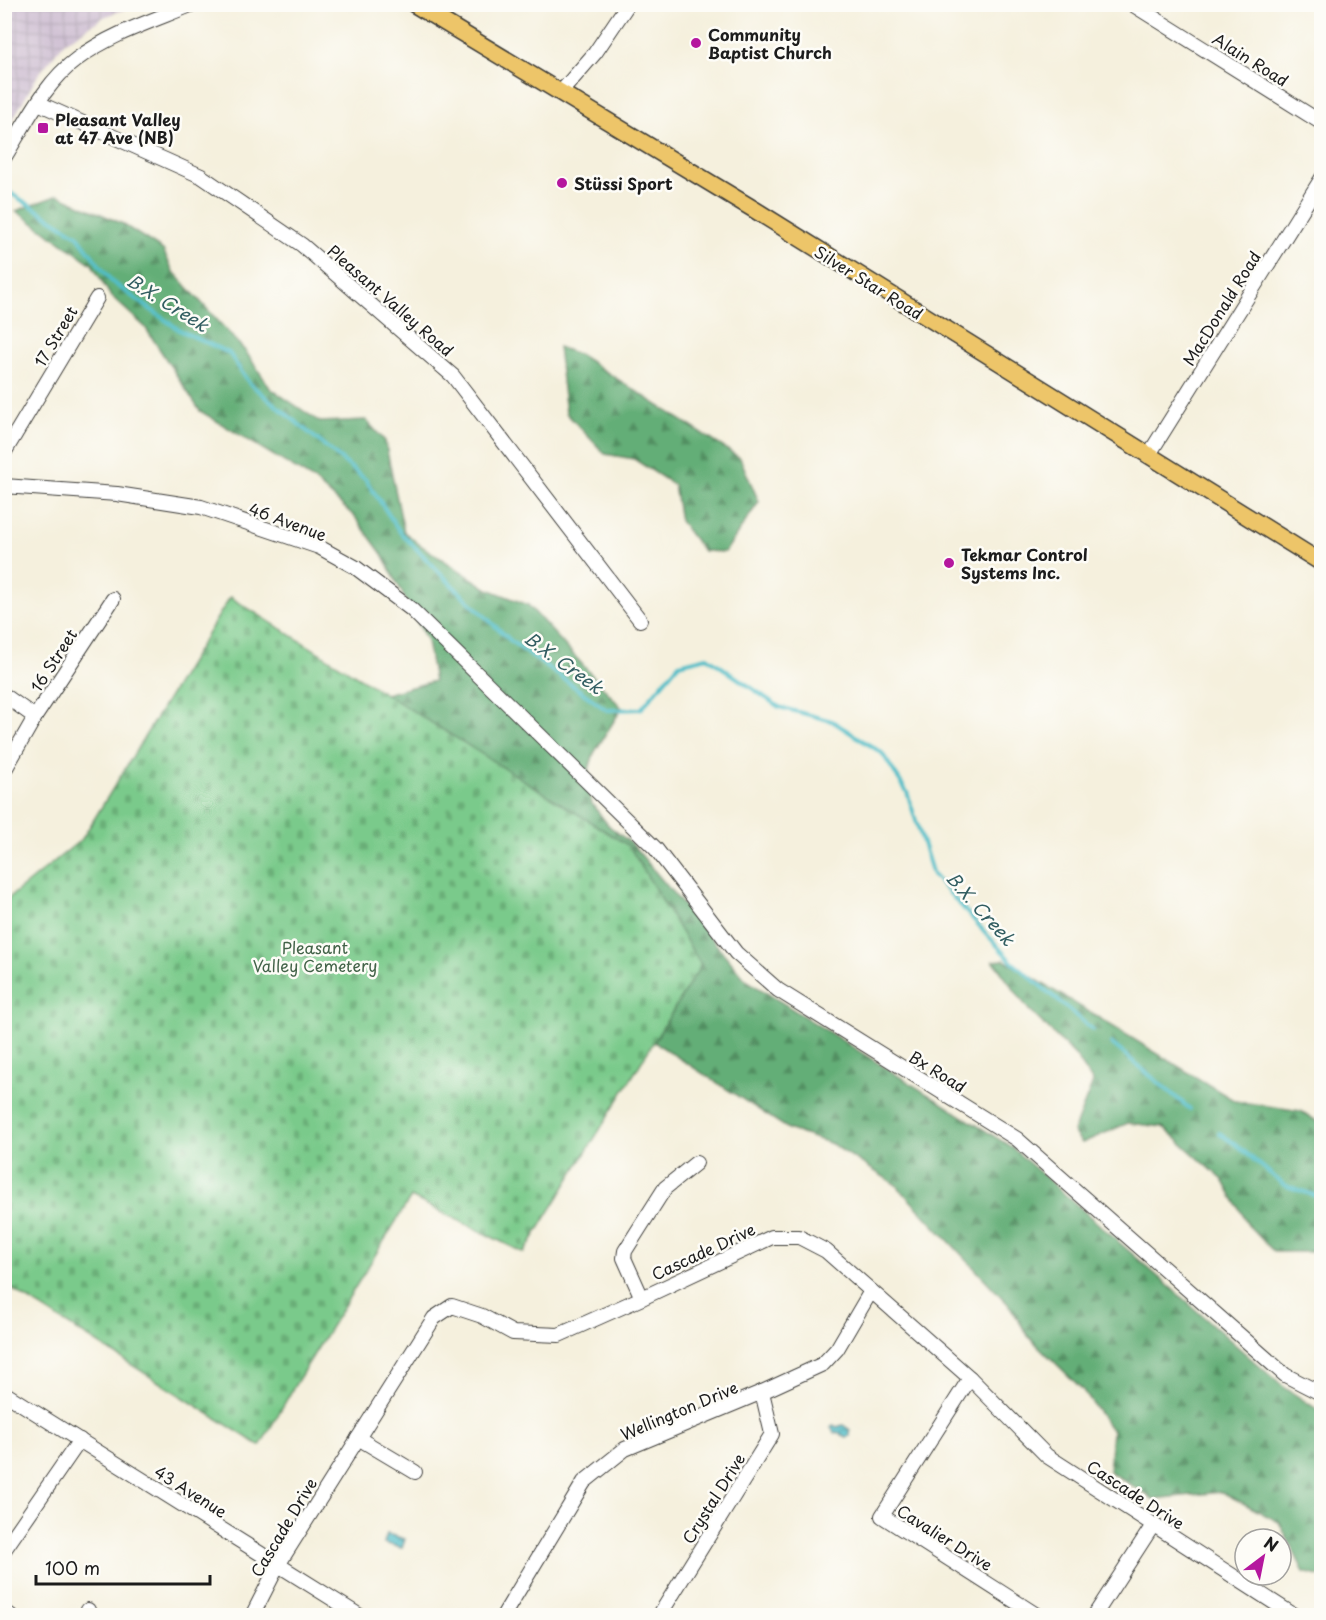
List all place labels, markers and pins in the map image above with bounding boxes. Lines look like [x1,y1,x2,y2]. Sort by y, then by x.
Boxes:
place label: Community Baptist Church [708,22,832,64]
marker: Community Baptist Church [689,36,703,50]
place label: Pleasant Valley at 47 Ave (NB) [55,107,181,149]
marker: Pleasant Valley at 47 Ave (NB) [36,121,50,135]
place label: Stüssi Sport [574,171,673,195]
marker: Stüssi Sport [555,176,569,190]
place label: Tekmar Control Systems Inc. [961,542,1088,584]
marker: Tekmar Control Systems Inc. [942,556,956,570]

